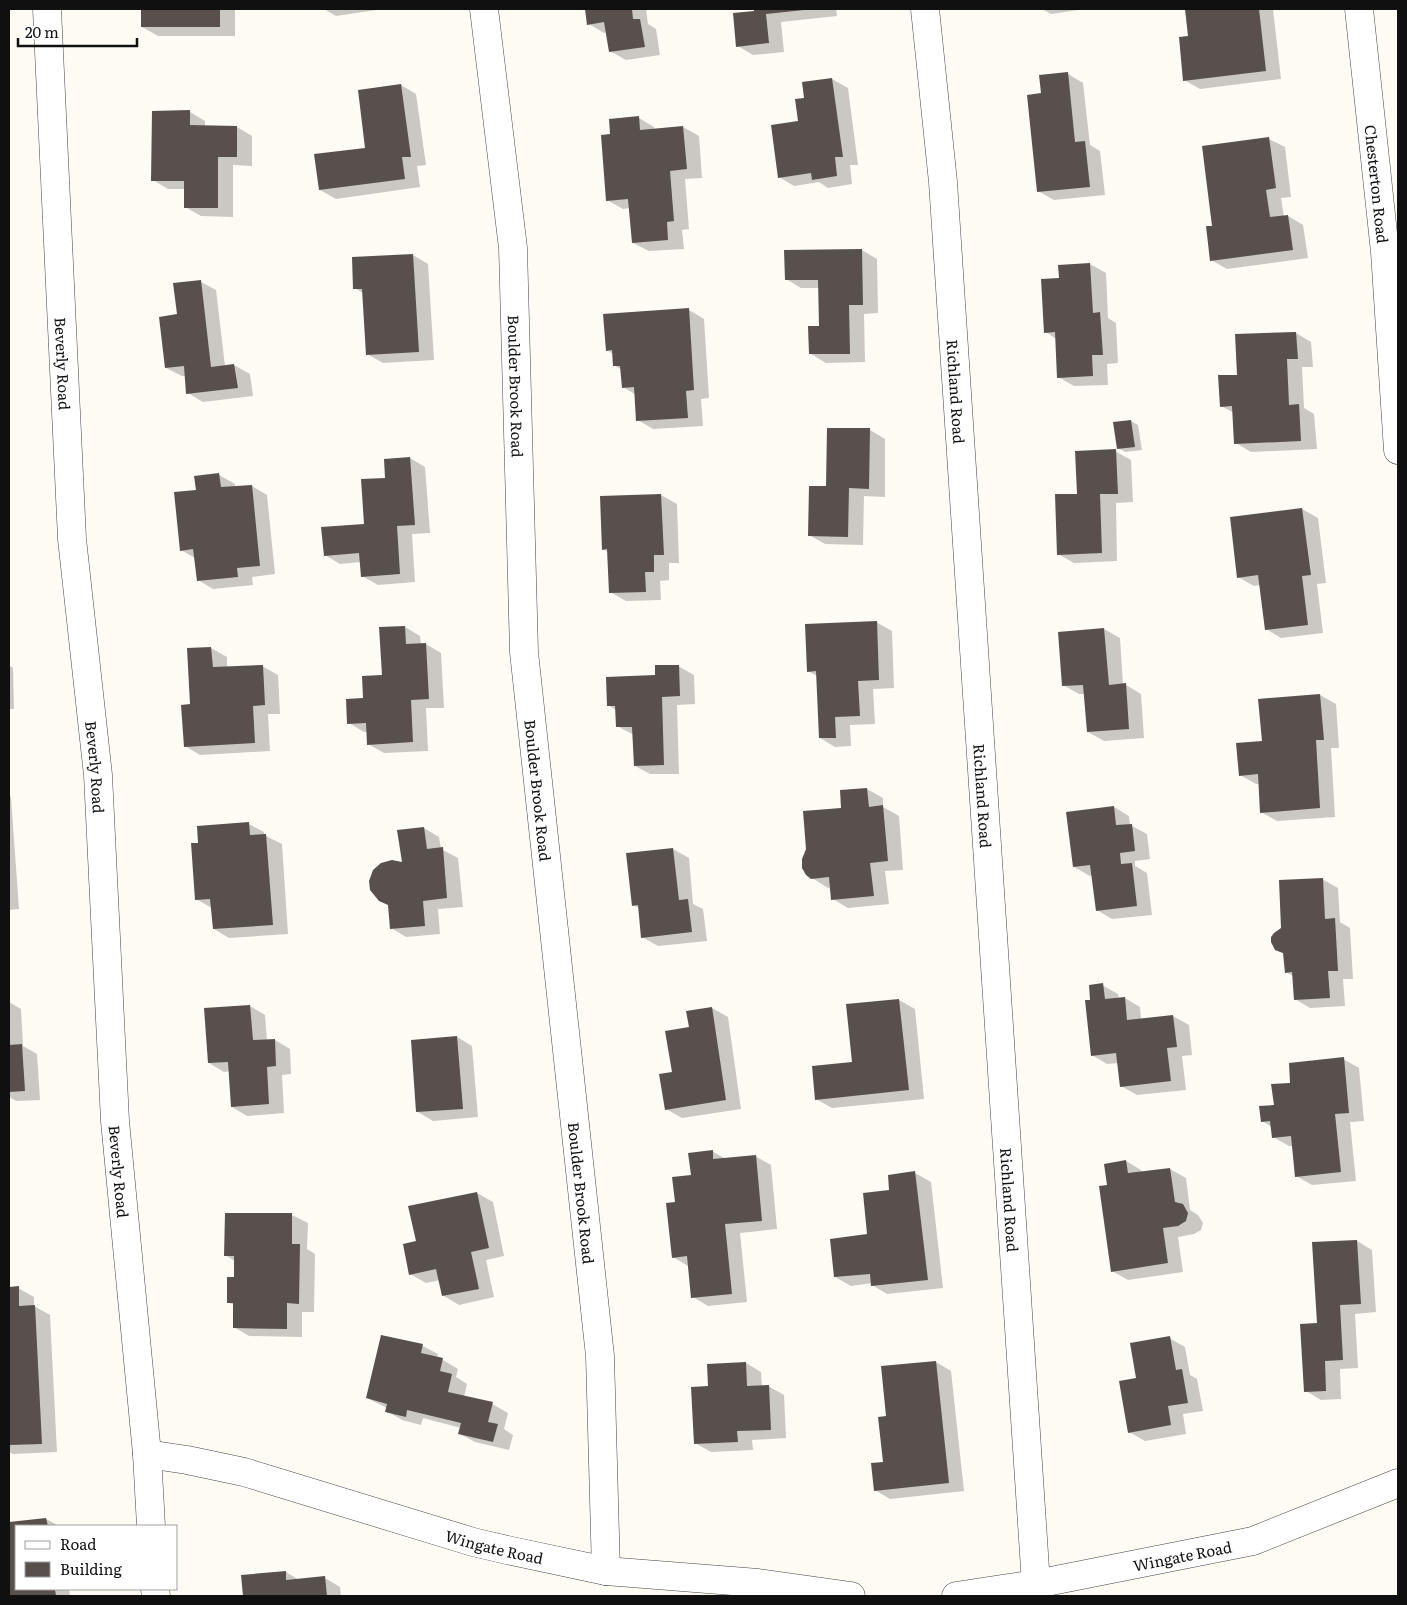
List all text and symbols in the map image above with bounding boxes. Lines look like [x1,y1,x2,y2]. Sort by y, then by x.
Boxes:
scale bar [18,15,136,47]
text: 20 m [25,20,59,43]
street label: Chesterton Road [1360,124,1395,244]
street label: Boulder Brook Road [503,315,530,458]
street label: Beverly Road [50,317,77,411]
street label: Richland Road [942,339,972,445]
street label: Boulder Brook Road [520,718,558,862]
street label: Beverly Road [81,720,111,814]
street label: Richland Road [969,743,999,849]
street label: Boulder Brook Road [563,1121,601,1265]
street label: Beverly Road [104,1124,136,1219]
street label: Richland Road [996,1147,1025,1253]
street label: Wingate Road [443,1523,546,1569]
legend [15,1525,178,1590]
text: Road [60,1532,96,1555]
street label: Wingate Road [1131,1534,1234,1576]
text: Building [60,1557,122,1580]

